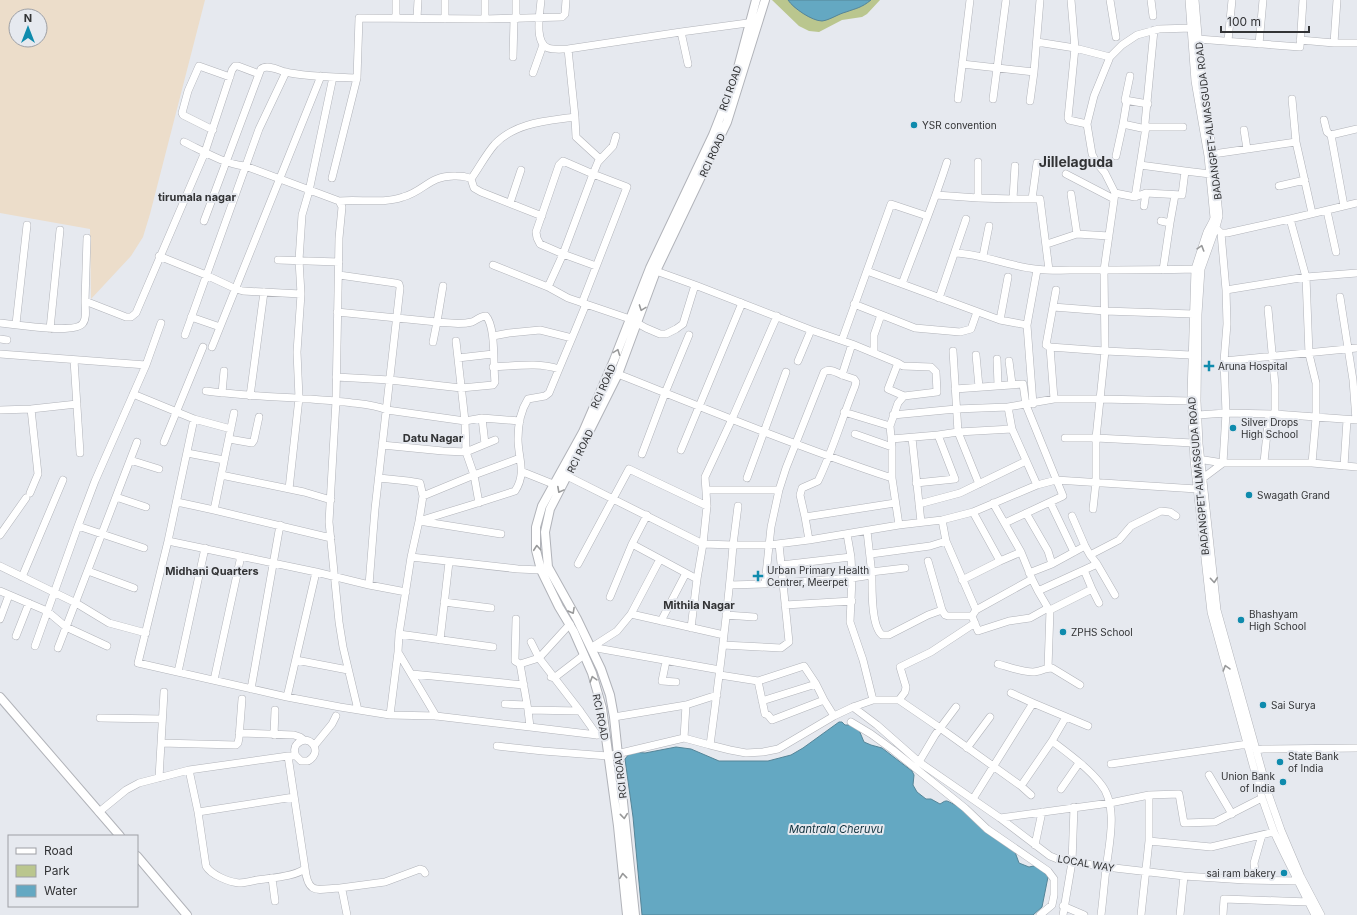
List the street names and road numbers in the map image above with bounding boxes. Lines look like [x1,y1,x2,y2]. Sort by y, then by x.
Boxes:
street label: BADANGPET-ALMASGUDA ROAD [1192,41,1224,201]
street label: RCI ROAD [716,64,744,112]
street label: RCI ROAD [697,131,727,179]
street label: RCI ROAD [588,362,618,410]
street label: BADANGPET-ALMASGUDA ROAD [1185,396,1211,556]
street label: RCI ROAD [564,427,596,475]
street label: RCI ROAD [591,693,611,741]
street label: RCI ROAD [611,751,629,799]
street label: LOCAL WAY [1057,852,1116,874]

